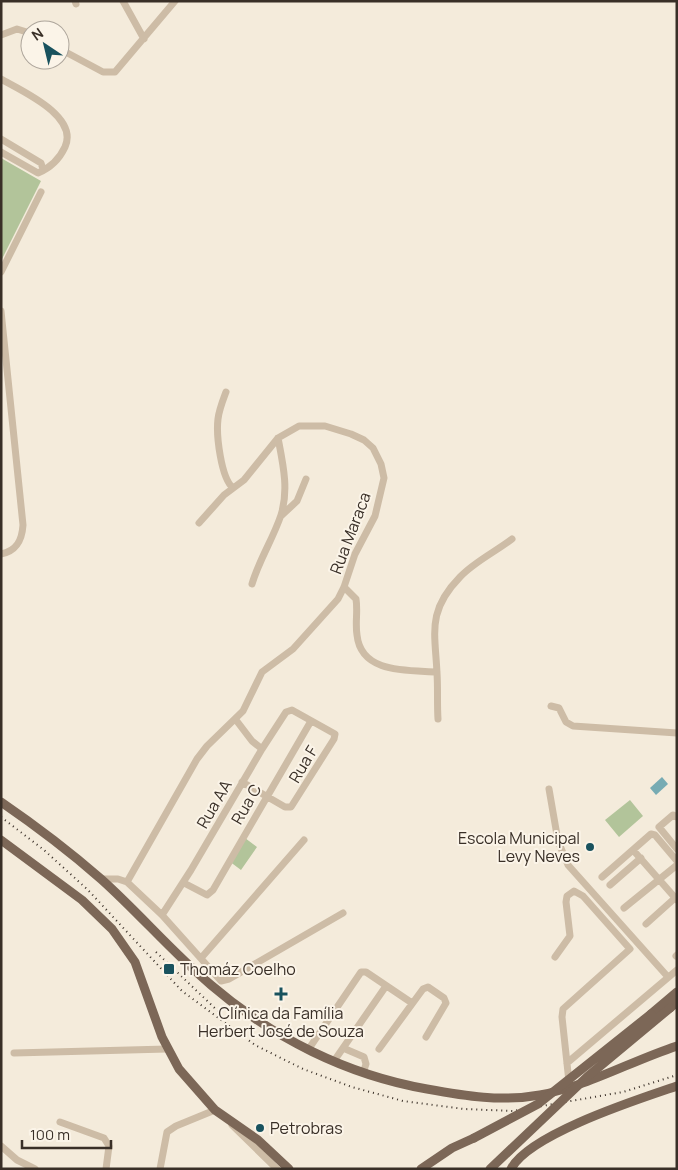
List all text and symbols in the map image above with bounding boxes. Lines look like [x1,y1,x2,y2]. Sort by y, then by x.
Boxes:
north arrow [20,20,70,70]
text: N [28,23,47,45]
street label: Rua Maraca [324,489,376,577]
street label: Rua F [283,741,323,787]
street label: Rua AA [191,776,237,832]
street label: Rua C [226,780,266,828]
place label: Escola Municipal Levy Neves [458,827,580,867]
marker: Escola Municipal Levy Neves [584,841,596,853]
place label: Thomáz Coelho [180,958,296,980]
marker: Thomáz Coelho [162,962,176,976]
marker: Clínica da Família Herbert José de Souza [274,987,288,1001]
place label: Clínica da Família Herbert José de Souza [198,1002,364,1042]
place label: Petrobras [270,1117,343,1139]
scale bar [22,1118,111,1150]
marker: Petrobras [254,1122,266,1134]
text: 100 m [30,1124,70,1145]

